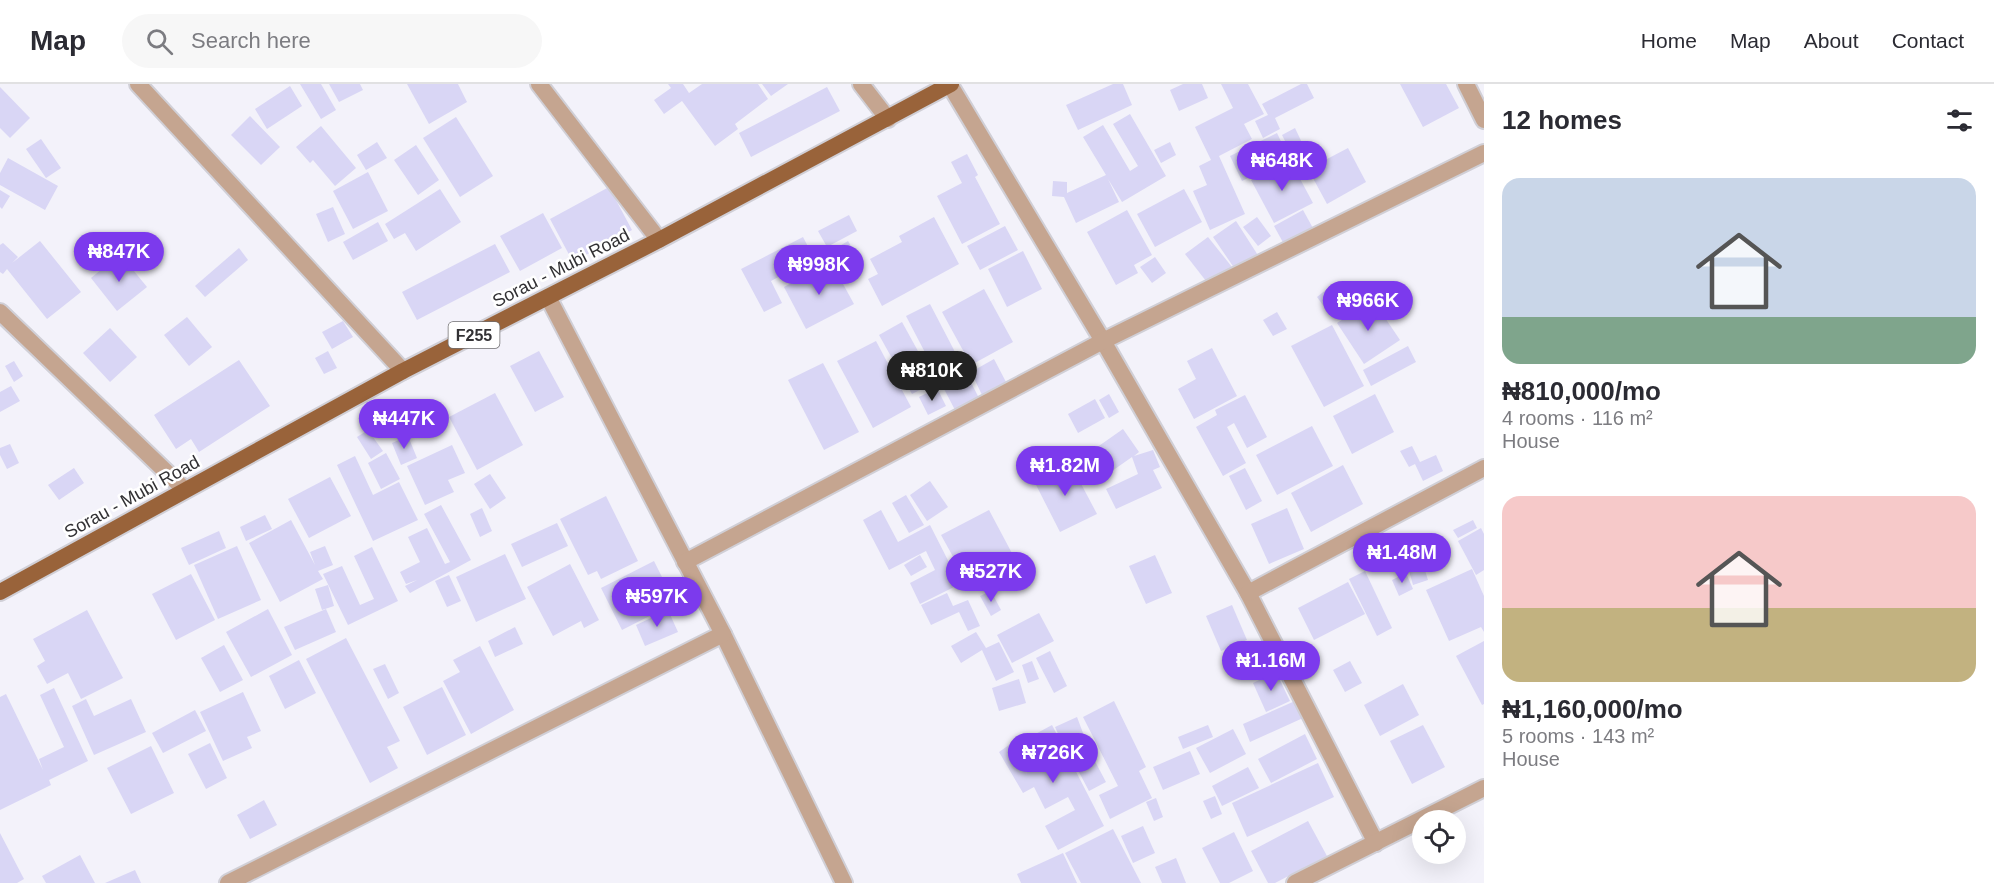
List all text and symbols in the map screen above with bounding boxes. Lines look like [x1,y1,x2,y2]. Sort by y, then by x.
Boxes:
search box [122,14,542,68]
text: Map [30,25,86,56]
icon: search [143,25,176,58]
text: Search here [191,28,311,53]
text: Home [1641,29,1697,52]
text: Map [1730,29,1771,52]
text: About [1804,29,1859,52]
text: Contact [1892,29,1964,52]
icon: filters [1943,104,1976,137]
text: 12 homes [1502,105,1622,135]
pin: ₦648K [1240,141,1324,192]
text: ₦648K [1251,149,1313,171]
icon: home [1685,217,1793,325]
street label: Sorau - Mubi Road [489,225,633,311]
pin: ₦847K [77,232,161,283]
text: ₦847K [88,240,150,262]
pin: ₦998K [777,245,861,296]
text: ₦998K [788,253,850,275]
pin: ₦966K [1326,281,1410,332]
text: ₦966K [1337,289,1399,311]
road number: F255 [448,322,500,348]
pin: ₦810K [890,351,974,402]
text: ₦810K [901,359,963,381]
text: ₦810,000/mo [1502,376,1661,406]
pin: ₦447K [362,399,446,450]
text: ₦447K [373,407,435,429]
text: 4 rooms · 116 m² [1502,407,1653,429]
text: House [1502,430,1560,452]
pin: ₦1.82M [1016,446,1114,497]
street label: Sorau - Mubi Road [61,452,203,542]
text: ₦1.82M [1030,454,1100,476]
pin: ₦1.48M [1353,533,1451,584]
icon: home [1685,535,1793,643]
text: ₦1.48M [1367,541,1437,563]
pin: ₦527K [949,552,1033,603]
text: ₦527K [960,560,1022,582]
pin: ₦597K [615,577,699,628]
text: ₦597K [626,585,688,607]
pin: ₦1.16M [1222,641,1320,692]
text: ₦1.16M [1236,649,1306,671]
text: ₦1,160,000/mo [1502,694,1683,724]
text: 5 rooms · 143 m² [1502,725,1654,747]
pin: ₦726K [1011,733,1095,784]
text: ₦726K [1022,741,1084,763]
text: House [1502,748,1560,770]
map controls [1412,810,1466,864]
button: locate [1412,810,1466,864]

